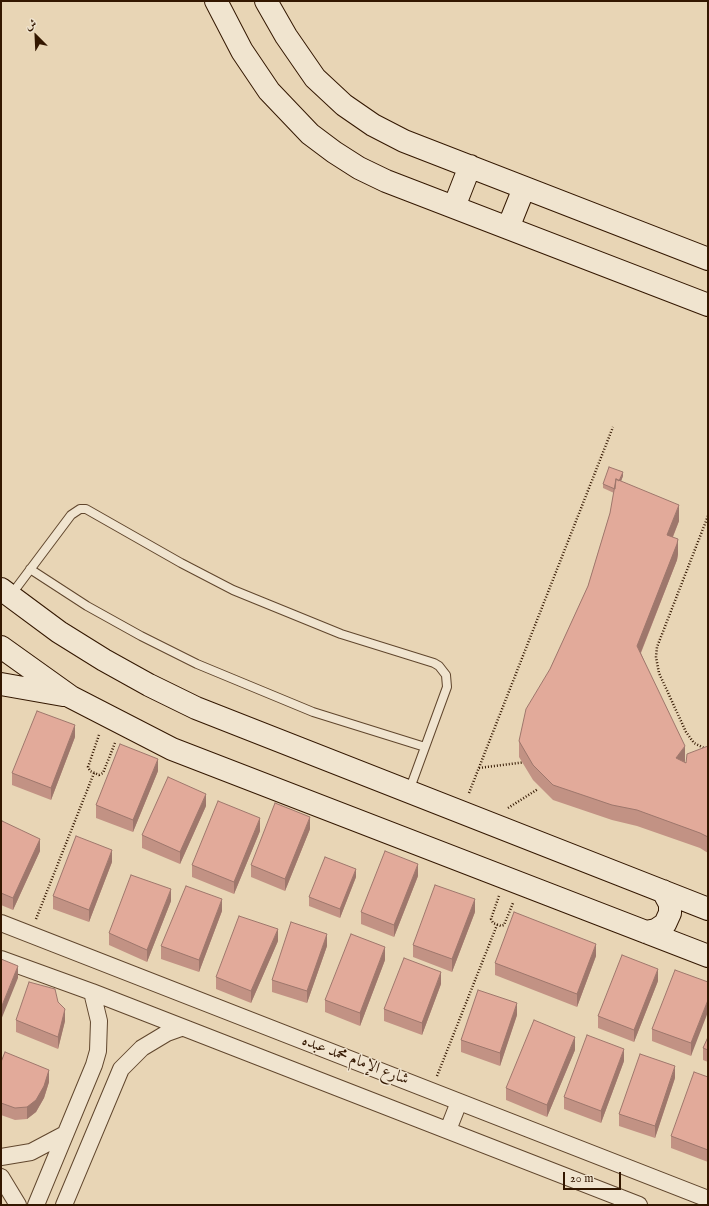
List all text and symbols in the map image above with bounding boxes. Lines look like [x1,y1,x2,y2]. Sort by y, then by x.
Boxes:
north arrow [16,16,56,56]
text: ش [23,16,39,34]
street label: شارع الإمام محمد عبده [299,1032,411,1090]
scale bar [565,1164,623,1190]
text: 20 m [570,1171,593,1186]

